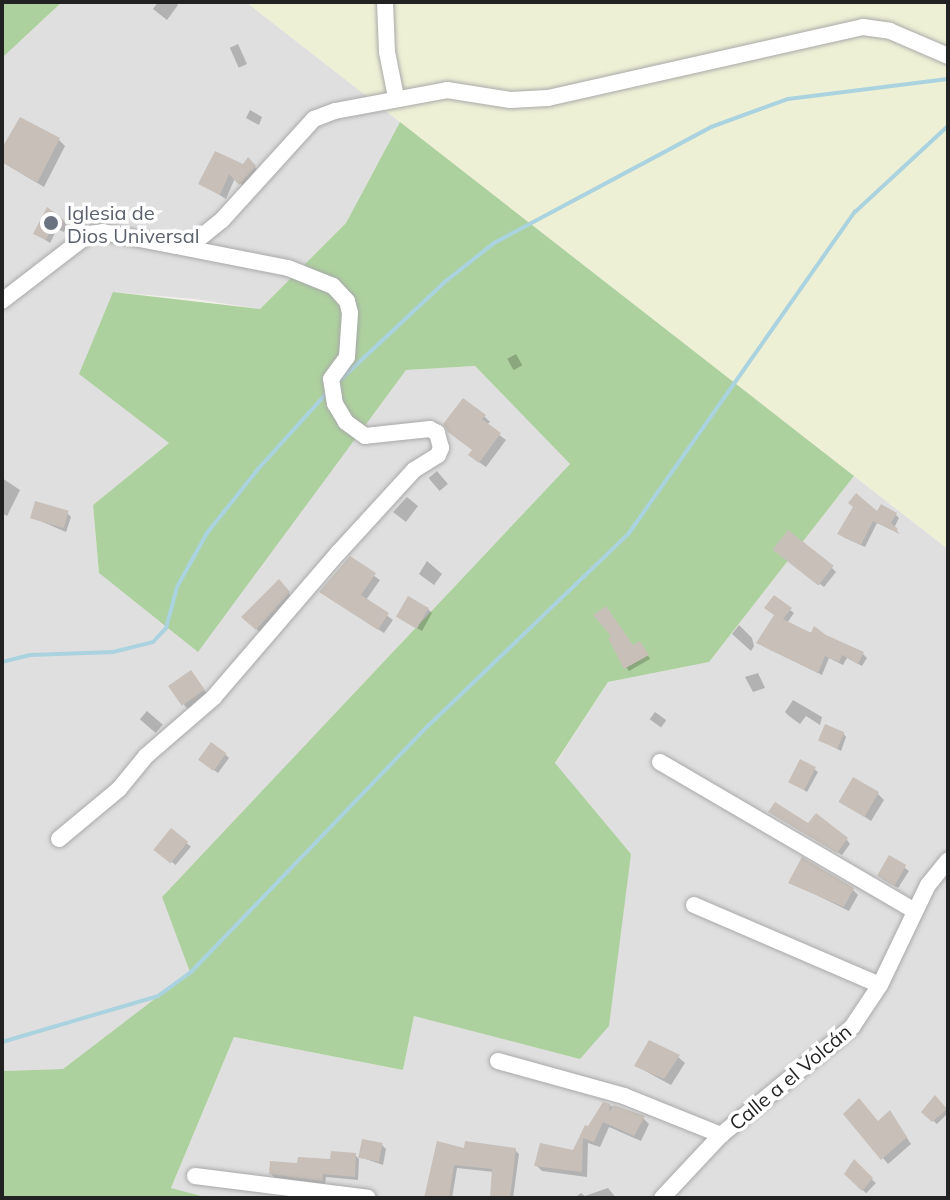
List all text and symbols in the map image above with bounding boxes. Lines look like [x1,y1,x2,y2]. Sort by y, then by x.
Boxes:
place label: Iglesia de Dios Universal [67,200,200,247]
marker: Iglesia de Dios Universal [42,214,60,232]
street label: Calle a el Volcán [724,1019,856,1135]

